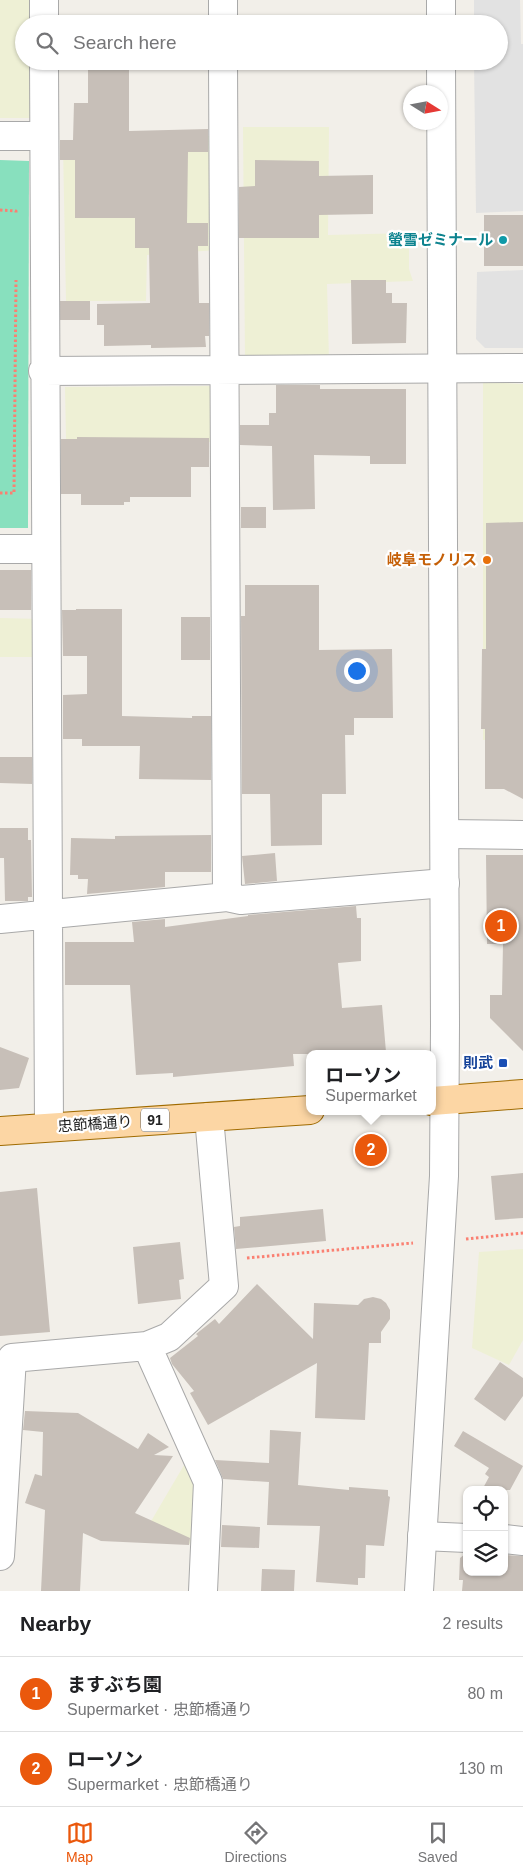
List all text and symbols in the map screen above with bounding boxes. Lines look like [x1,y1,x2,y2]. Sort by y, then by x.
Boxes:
search box [15,15,508,70]
icon: search [33,29,61,57]
text: Search here [73,32,177,53]
north arrow [403,85,448,130]
place label: 螢雪ゼミナール [388,231,493,248]
marker: 螢雪ゼミナール [497,234,509,246]
place label: 岐阜モノリス [387,551,477,568]
marker: 岐阜モノリス [481,554,493,566]
your location [344,658,370,684]
pin: 1 [485,907,517,945]
popup [306,1050,436,1115]
place label: 則武 [463,1054,493,1071]
marker: 則武 [497,1057,509,1069]
text: ローソン [325,1065,401,1086]
text: Supermarket [325,1087,417,1104]
road number: 91 [141,1108,169,1132]
street label: 忠節橋通り [57,1112,133,1135]
pin: 2 [355,1131,387,1169]
map controls [463,1486,508,1576]
button: locate [463,1486,508,1531]
button: layers [463,1531,508,1576]
text: Nearby [20,1612,91,1635]
text: 2 results [443,1615,503,1632]
text: ますぶち園 [67,1674,162,1695]
text: 1 [32,1685,40,1702]
text: 80 m [467,1685,503,1702]
text: Supermarket · 忠節橋通り [67,1701,253,1718]
text: ローソン [67,1749,143,1770]
text: 2 [32,1760,40,1777]
text: 130 m [459,1760,503,1777]
text: Supermarket · 忠節橋通り [67,1776,253,1793]
tab: Map [66,1819,94,1865]
tab: Directions [225,1819,287,1865]
tab: Saved [418,1819,457,1865]

